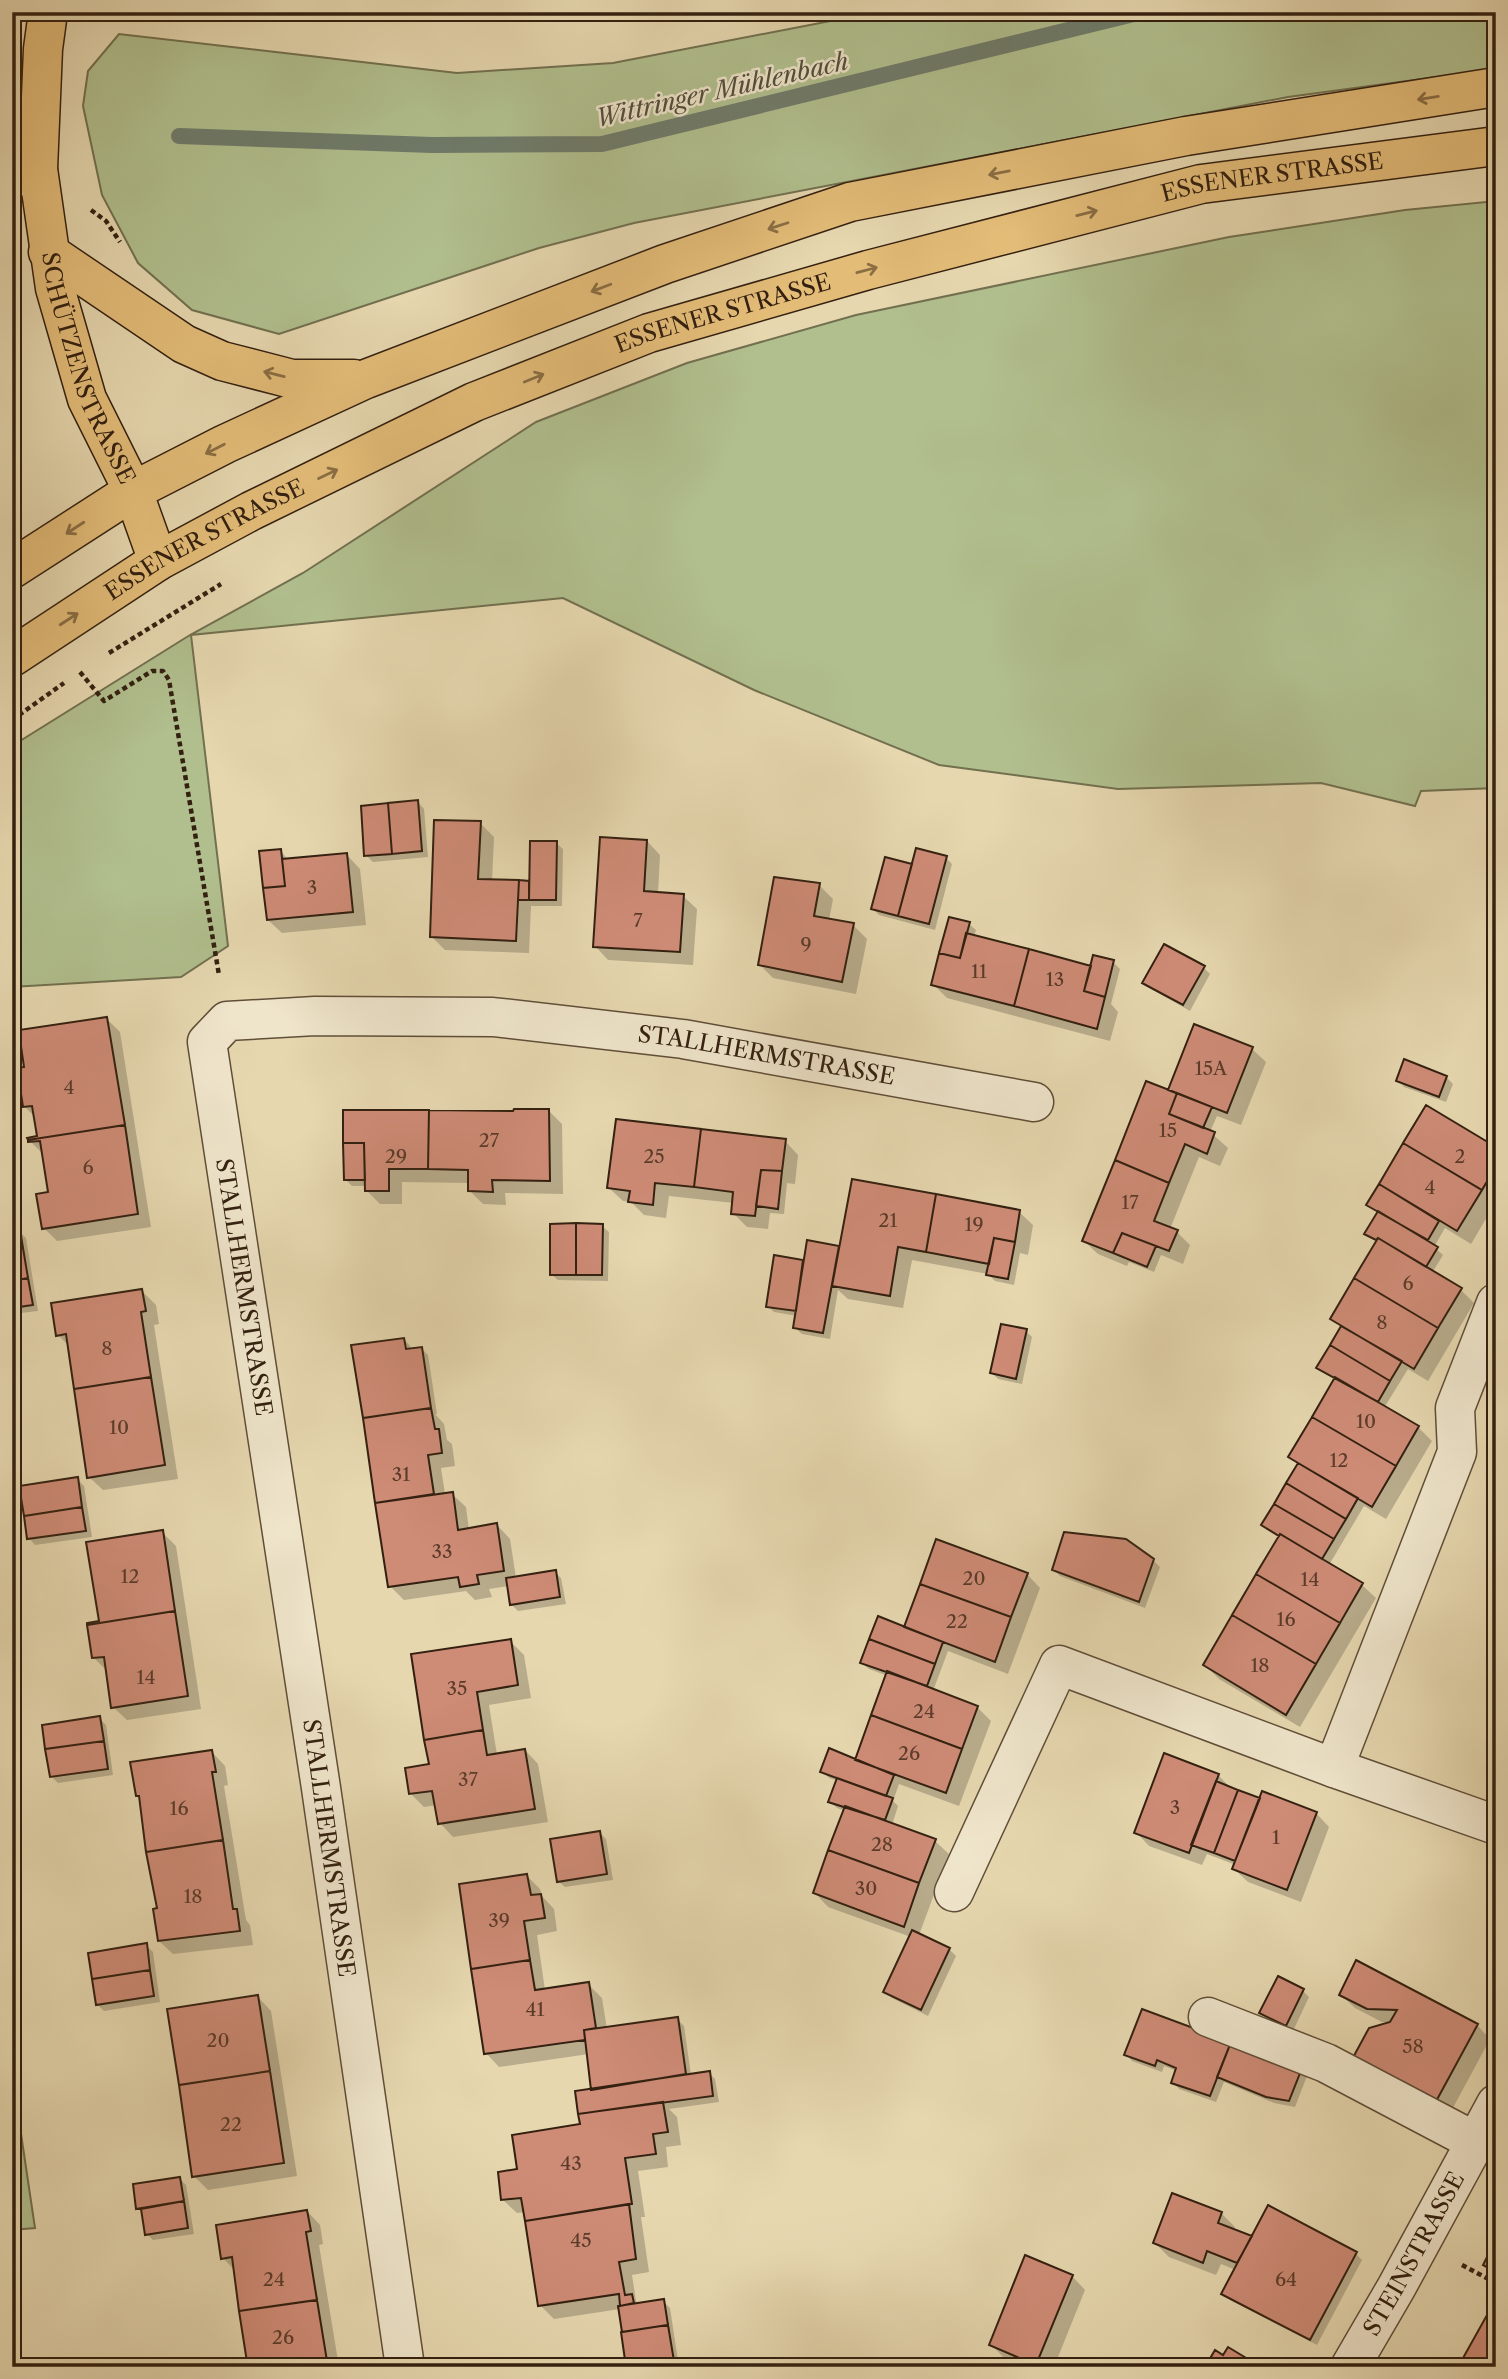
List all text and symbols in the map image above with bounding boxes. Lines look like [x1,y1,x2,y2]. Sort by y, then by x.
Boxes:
water label: Wittringer Mühlenbach [593,46,851,133]
one-way arrow [1417,92,1440,105]
street label: ESSENER STRASSE [1158,147,1385,208]
one-way arrow [988,167,1011,180]
one-way arrow [1076,206,1098,219]
one-way arrow [768,221,790,233]
street label: SCHÜTZENSTRASSE [36,250,141,489]
one-way arrow [856,263,878,276]
street label: ESSENER STRASSE [610,267,834,359]
one-way arrow [591,283,613,296]
one-way arrow [263,367,286,380]
one-way arrow [523,371,545,384]
one-way arrow [205,442,226,456]
one-way arrow [317,466,338,480]
street label: ESSENER STRASSE [99,473,309,606]
one-way arrow [66,521,86,535]
one-way arrow [59,612,78,627]
house number: 3 [307,876,317,899]
house number: 7 [633,909,643,932]
house number: 9 [800,933,812,956]
house number: 11 [971,960,987,983]
house number: 13 [1046,968,1064,991]
street label: STALLHERMSTRASSE [636,1020,897,1091]
house number: 15A [1195,1057,1228,1080]
house number: 4 [64,1076,75,1099]
house number: 15 [1159,1119,1177,1142]
house number: 27 [479,1129,500,1152]
house number: 29 [385,1145,407,1168]
house number: 25 [643,1145,665,1168]
house number: 2 [1455,1145,1466,1168]
house number: 6 [82,1156,94,1179]
street label: STALLHERMSTRASSE [210,1156,278,1418]
house number: 4 [1425,1176,1436,1199]
house number: 17 [1121,1191,1139,1214]
house number: 21 [879,1209,897,1232]
house number: 19 [964,1213,984,1236]
house number: 6 [1402,1272,1414,1295]
house number: 8 [1376,1311,1388,1334]
house number: 8 [101,1337,113,1360]
house number: 10 [1356,1410,1376,1433]
house number: 10 [109,1416,129,1439]
house number: 12 [1330,1449,1349,1472]
house number: 31 [392,1463,410,1486]
house number: 33 [432,1540,452,1563]
house number: 12 [121,1565,140,1588]
house number: 20 [963,1567,985,1590]
house number: 14 [1301,1568,1319,1591]
house number: 16 [1276,1608,1296,1631]
house number: 22 [946,1610,968,1633]
house number: 18 [1250,1654,1270,1677]
house number: 14 [137,1666,155,1689]
house number: 35 [447,1677,467,1700]
house number: 24 [913,1700,935,1723]
street label: STALLHERMSTRASSE [297,1717,361,1979]
house number: 26 [898,1742,920,1765]
house number: 37 [458,1768,479,1791]
house number: 3 [1170,1796,1180,1819]
house number: 16 [169,1797,189,1820]
house number: 1 [1272,1826,1280,1849]
house number: 28 [871,1833,893,1856]
house number: 30 [855,1877,877,1900]
house number: 18 [183,1885,203,1908]
house number: 39 [488,1909,510,1932]
house number: 41 [526,1998,544,2021]
house number: 20 [207,2029,229,2052]
house number: 58 [1402,2035,1424,2058]
house number: 22 [220,2113,242,2136]
house number: 43 [560,2152,582,2175]
street label: STEINSTRASSE [1357,2167,1470,2341]
house number: 45 [570,2229,592,2252]
house number: 24 [263,2268,285,2291]
house number: 64 [1275,2268,1297,2291]
house number: 26 [272,2326,294,2349]

